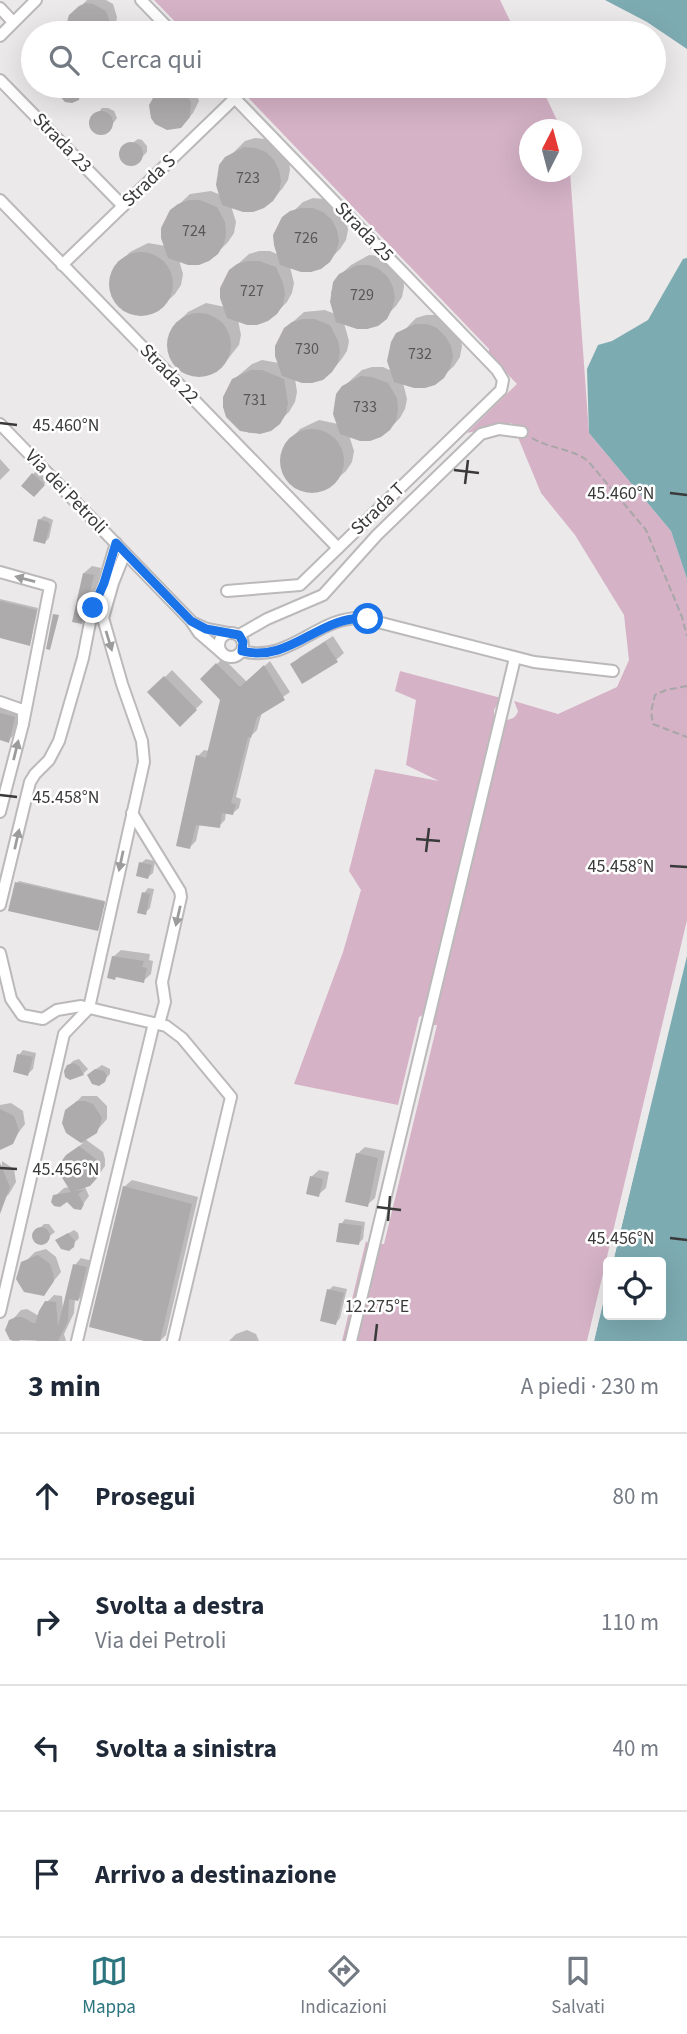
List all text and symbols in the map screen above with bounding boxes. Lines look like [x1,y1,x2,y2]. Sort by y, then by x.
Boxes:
search box [21,21,666,98]
icon: search [45,41,83,79]
text: Cerca qui [101,41,202,78]
street label: Strada 23 [26,107,98,179]
north arrow [519,119,582,182]
street label: Strada S [116,148,182,214]
house number: 723 [236,167,260,189]
street label: Strada 25 [328,196,400,268]
house number: 724 [182,220,206,242]
house number: 726 [294,227,318,249]
house number: 727 [240,280,264,302]
house number: 729 [350,284,374,306]
street label: Strada 22 [133,338,205,410]
house number: 730 [295,338,319,360]
house number: 732 [408,343,432,365]
house number: 731 [243,389,267,411]
house number: 733 [353,396,377,418]
text: 45.460°N [33,413,99,438]
street label: Via dei Petroli [19,444,113,540]
street label: Strada T [345,476,411,542]
text: 45.460°N [588,481,654,506]
one-way arrow [14,573,36,584]
route end [77,592,108,623]
route start [352,603,383,634]
one-way arrow [104,631,114,652]
one-way arrow [11,739,22,761]
text: 45.458°N [33,785,99,810]
one-way arrow [11,828,22,850]
one-way arrow [116,850,127,872]
text: 45.458°N [588,854,654,879]
one-way arrow [173,905,184,927]
text: 45.456°N [33,1157,99,1182]
text: 45.456°N [588,1226,654,1251]
map controls [603,1257,666,1320]
button: locate [603,1257,666,1320]
text: 12.275°E [345,1294,409,1319]
text: 3 min [28,1365,101,1408]
text: A piedi · 230 m [521,1370,659,1403]
icon: ahead [28,1477,66,1515]
text: Prosegui [95,1478,195,1515]
text: 80 m [612,1480,659,1513]
text: Svolta a destra [95,1587,265,1624]
icon: right [28,1603,66,1641]
text: 110 m [601,1606,659,1639]
text: Via dei Petroli [95,1624,226,1657]
icon: left [28,1729,66,1767]
text: Svolta a sinistra [95,1730,277,1767]
text: 40 m [612,1732,659,1765]
icon: arrive [28,1855,66,1893]
text: Arrivo a destinazione [95,1856,337,1893]
tab: Mappa [82,1952,136,2021]
tab: Indicazioni [300,1952,387,2021]
tab: Salvati [551,1952,605,2021]

